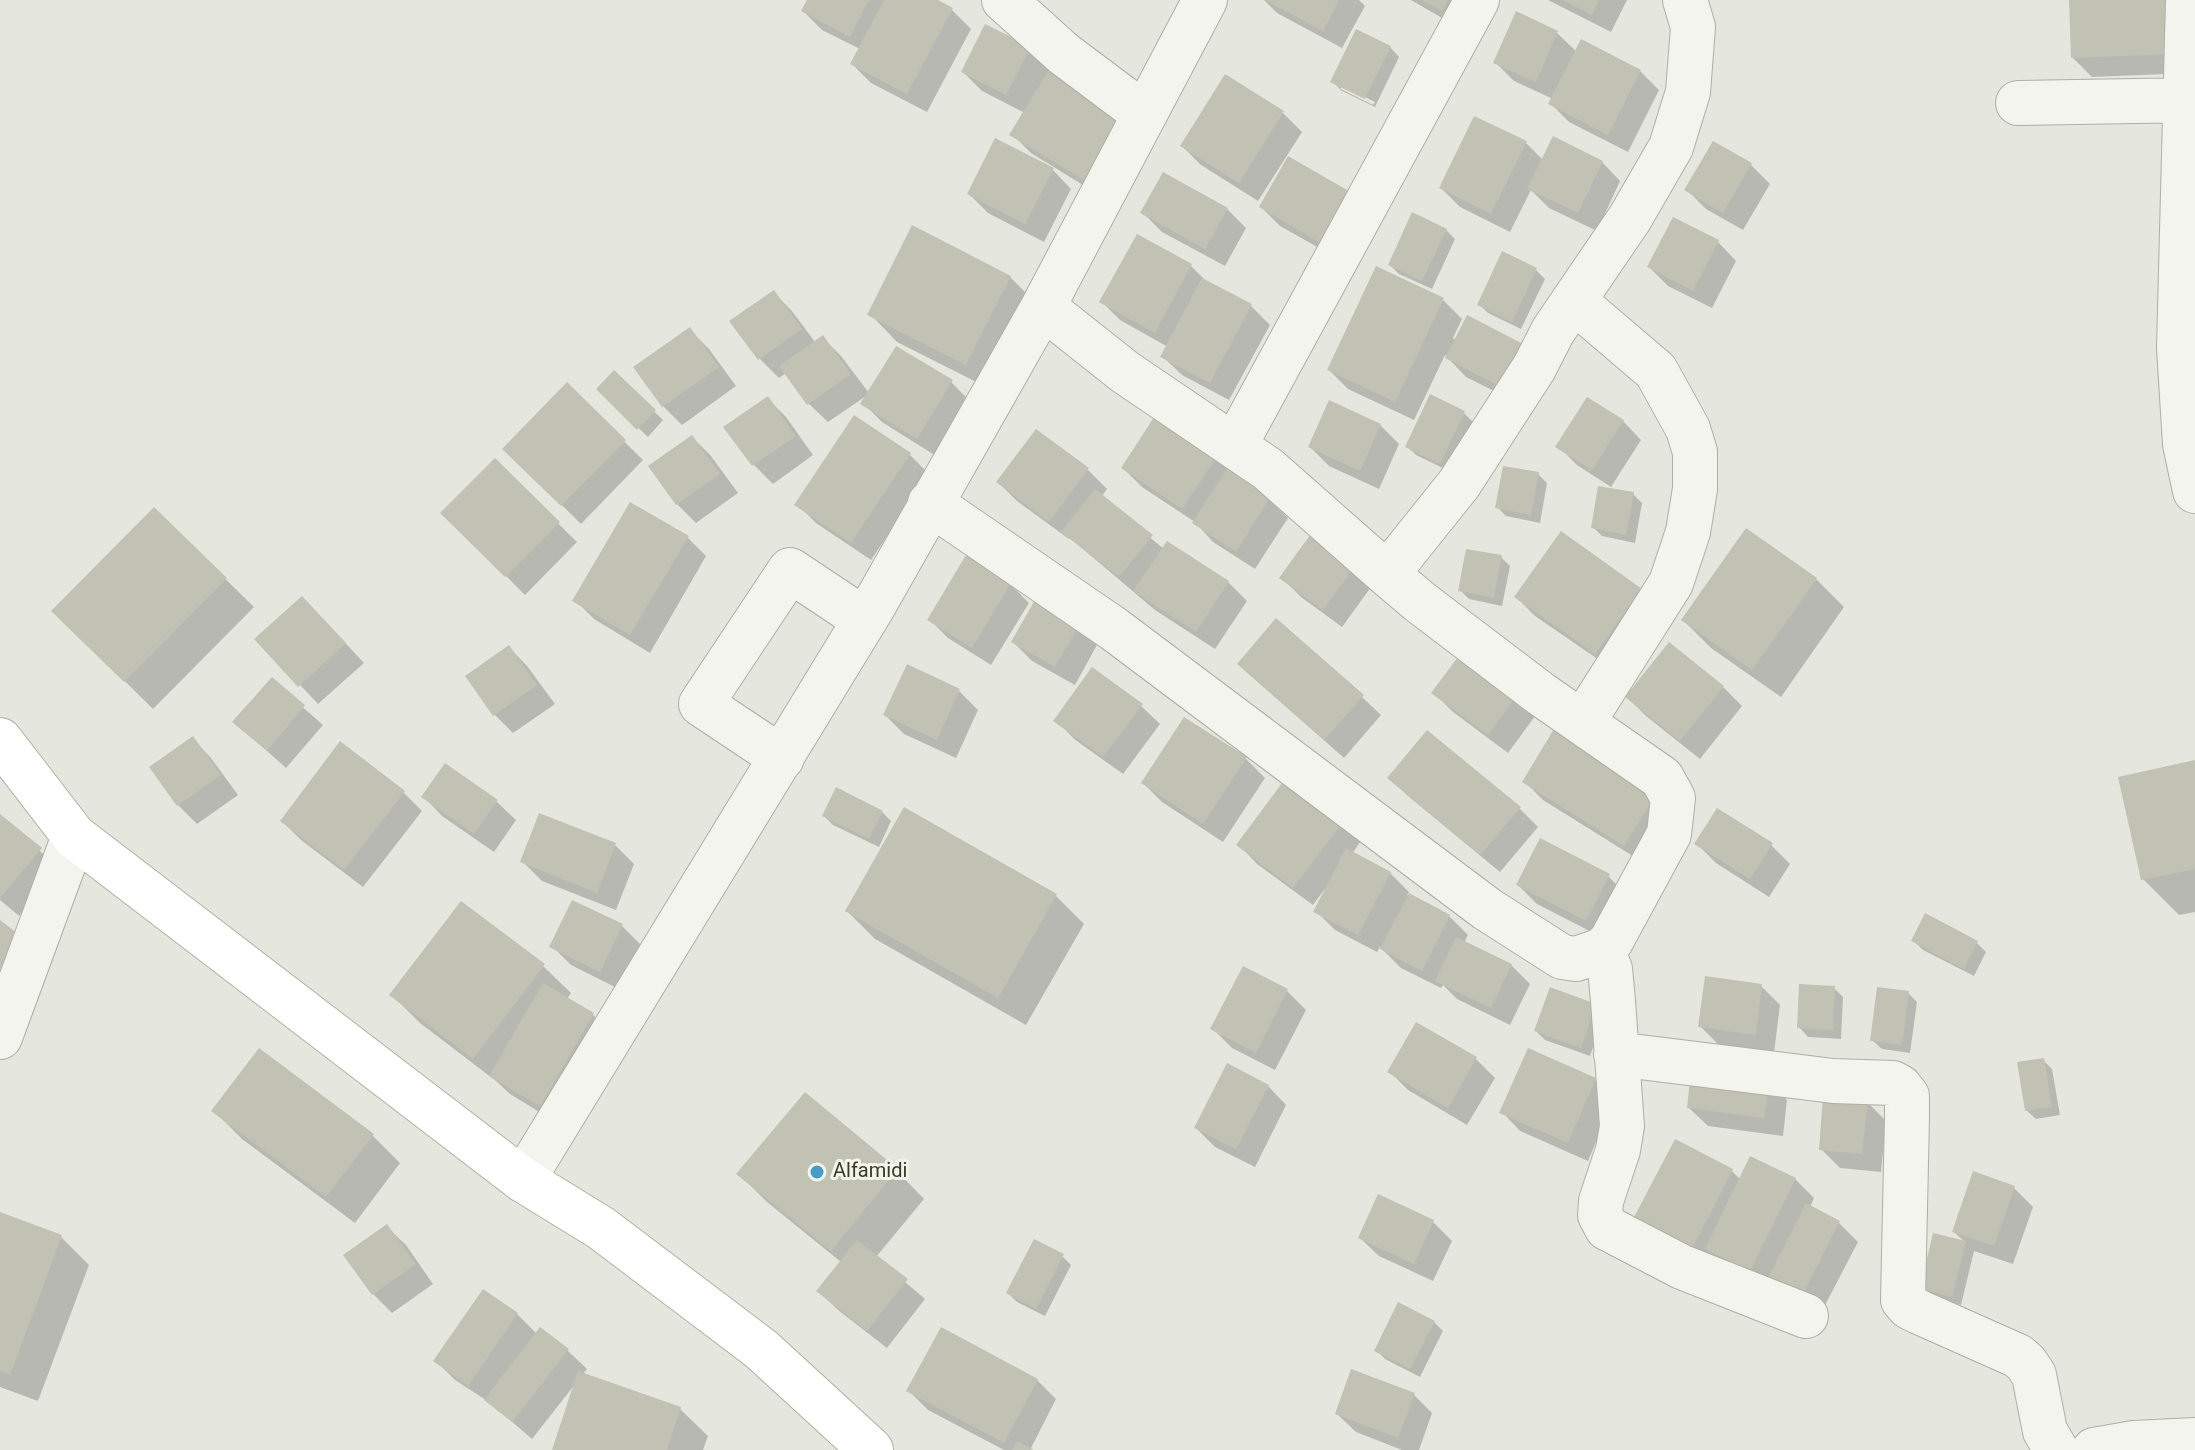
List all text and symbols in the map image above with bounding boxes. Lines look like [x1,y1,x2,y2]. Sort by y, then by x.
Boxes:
place label: Alfamidi [833,1160,907,1184]
marker: Alfamidi [808,1163,826,1181]

